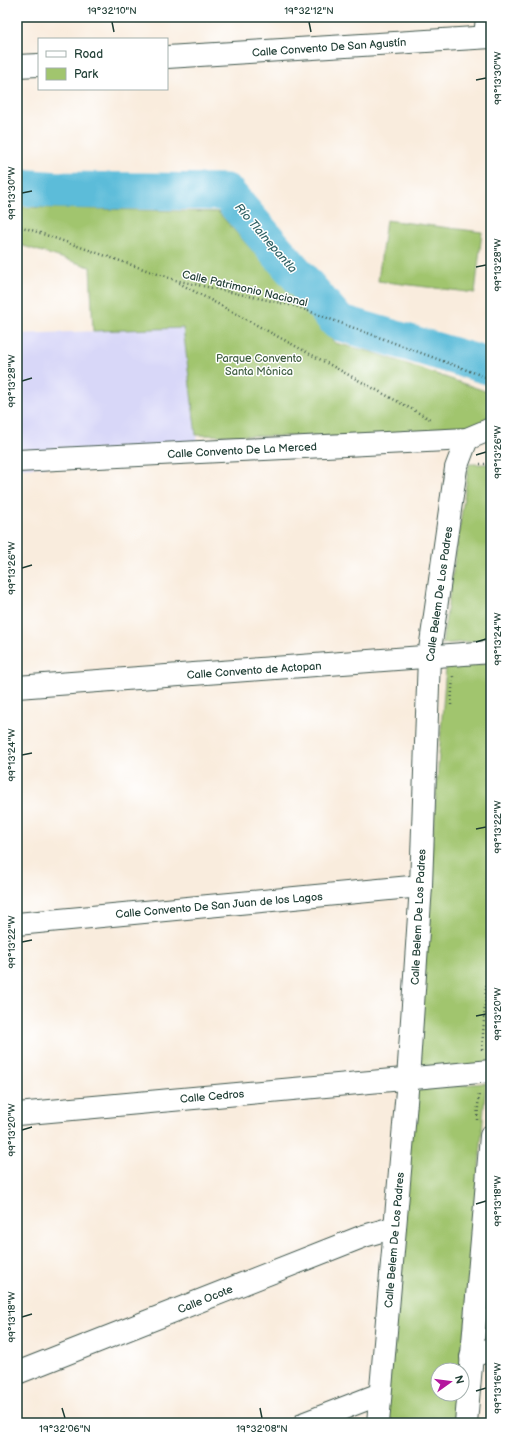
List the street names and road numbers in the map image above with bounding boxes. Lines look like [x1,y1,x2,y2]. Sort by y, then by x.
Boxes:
street label: Calle Convento De San Agustín [251,36,407,59]
street label: Calle Patrimonio Nacional [181,268,309,309]
street label: Calle Convento De La Merced [167,440,317,461]
street label: Calle Belem De Los Padres [424,525,455,662]
street label: Calle Convento de Actopan [186,659,322,682]
street label: Calle Belem De Los Padres [408,848,429,985]
street label: Calle Convento De San Juan de los Lagos [115,890,324,921]
street label: Calle Cedros [179,1087,245,1106]
street label: Calle Belem De Los Padres [382,1171,407,1308]
street label: Calle Ocote [176,1282,235,1316]

